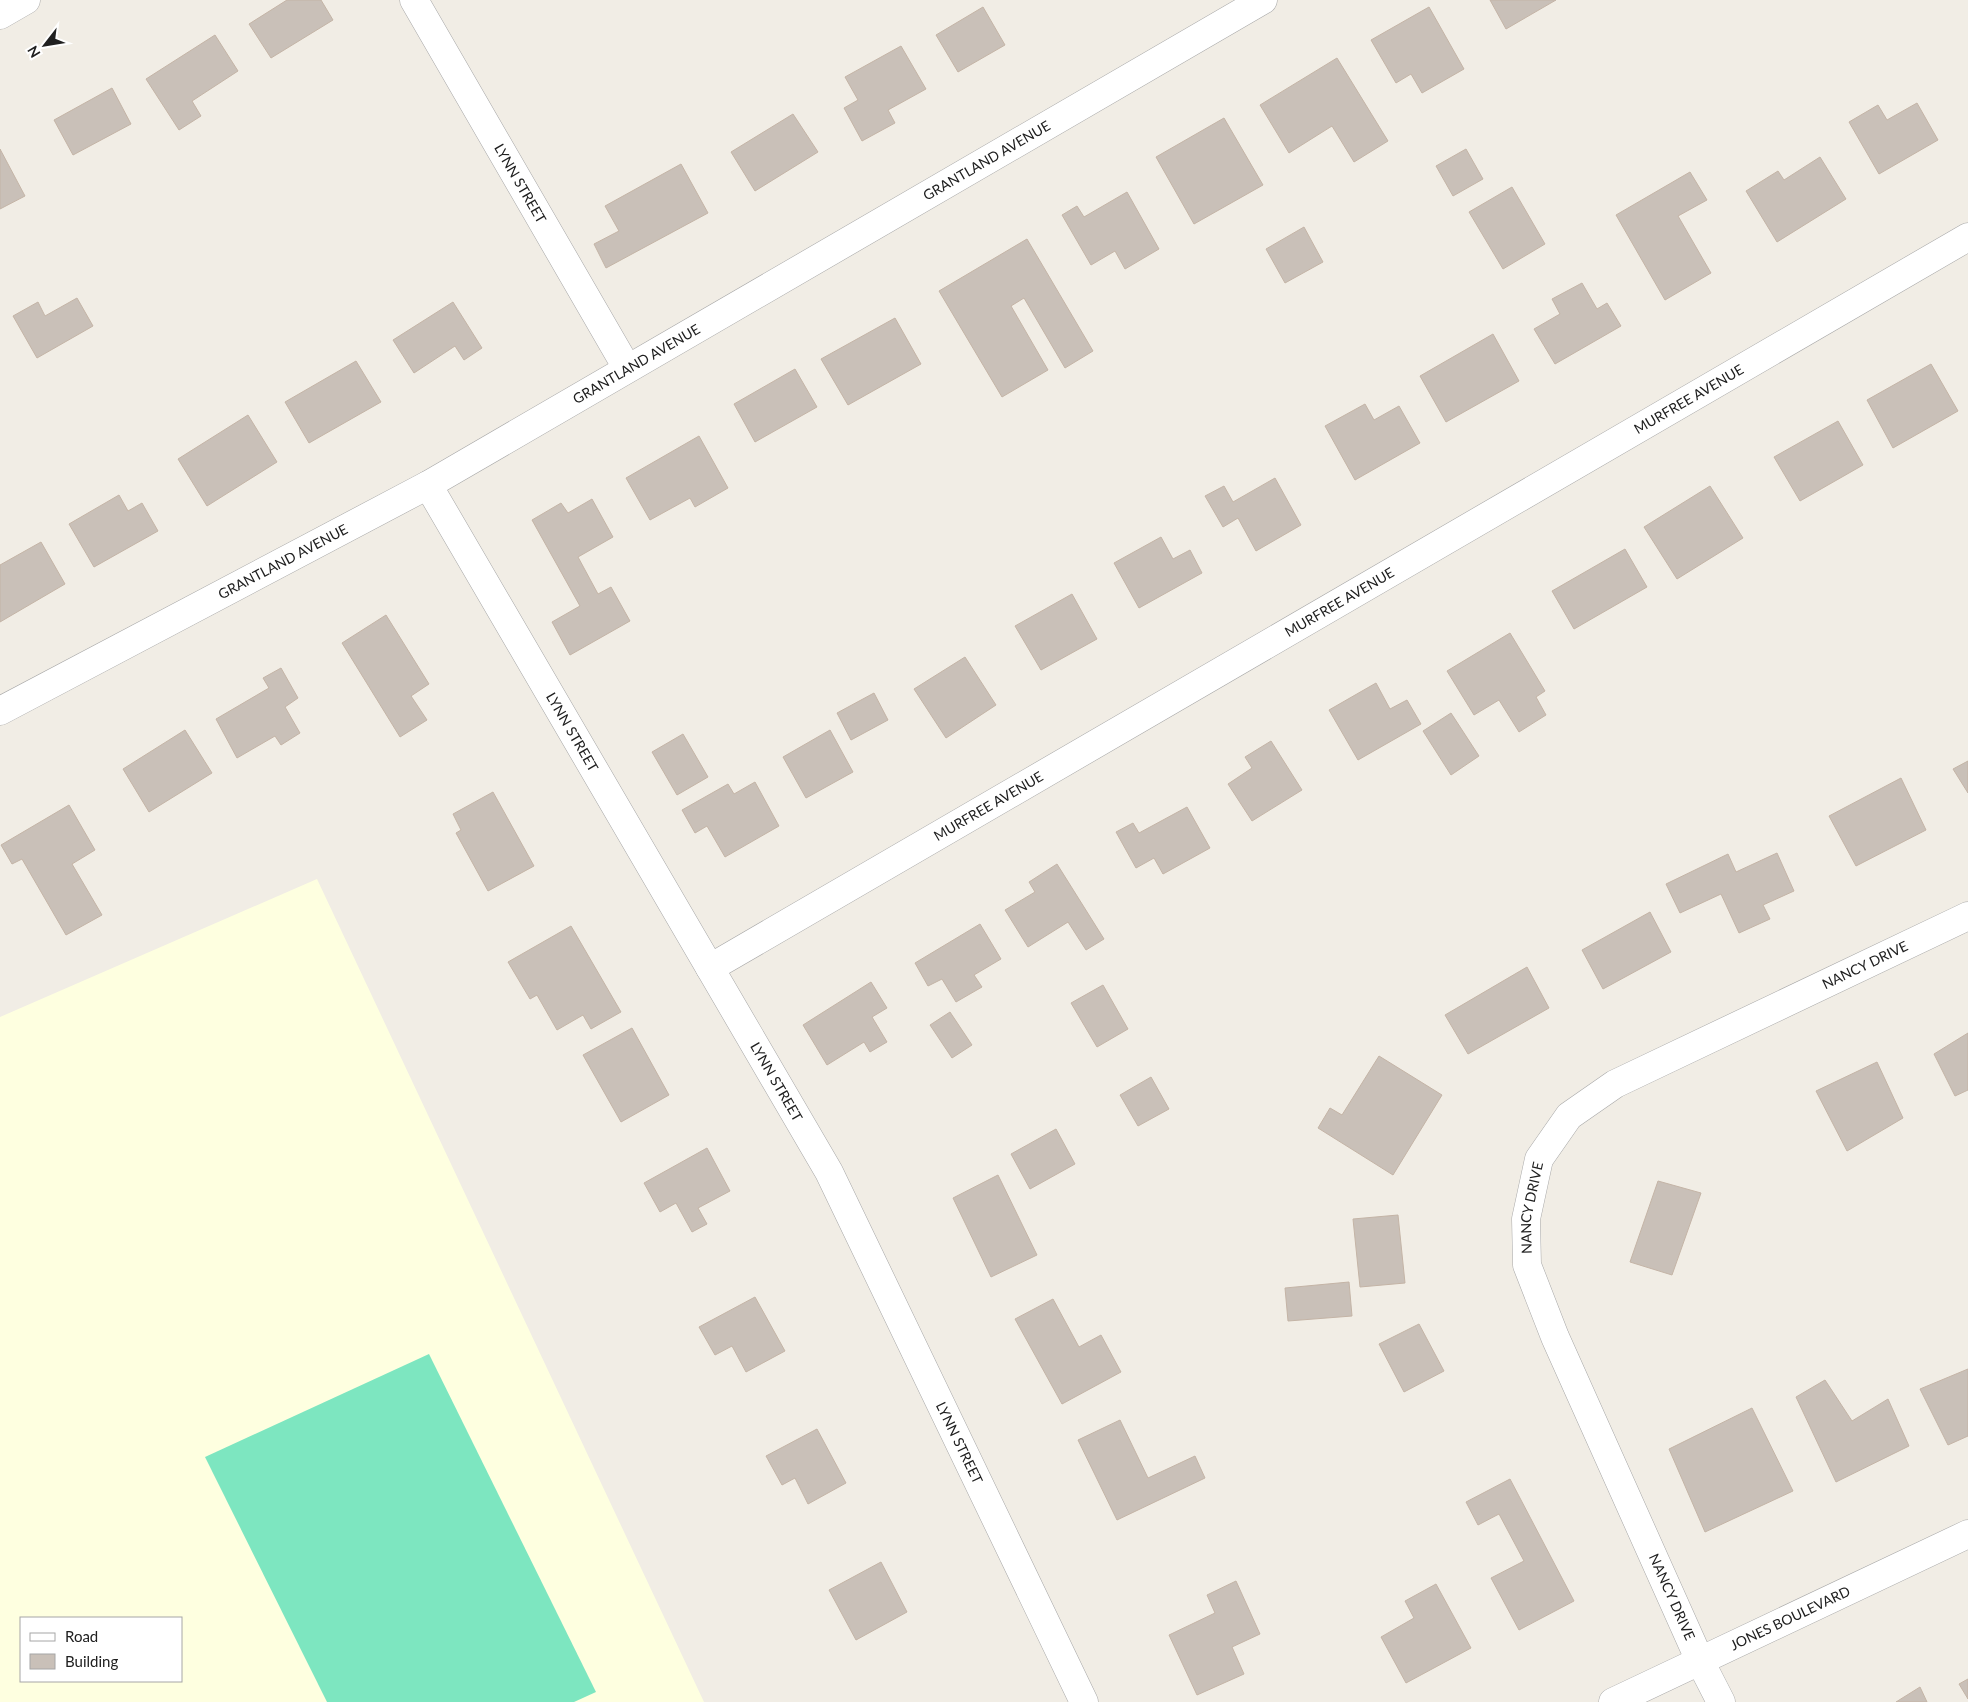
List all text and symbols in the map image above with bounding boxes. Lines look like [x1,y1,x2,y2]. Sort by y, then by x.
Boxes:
north arrow [20,20,70,70]
text: N [23,43,43,61]
street label: GRANTLAND AVENUE [920,117,1053,204]
street label: LYNN STREET [491,141,551,227]
street label: GRANTLAND AVENUE [570,320,703,407]
street label: MURFREE AVENUE [1631,360,1746,437]
street label: GRANTLAND AVENUE [215,520,350,602]
street label: MURFREE AVENUE [1282,563,1397,640]
street label: LYNN STREET [543,689,603,775]
street label: MURFREE AVENUE [930,767,1046,844]
street label: NANCY DRIVE [1819,937,1910,992]
street label: LYNN STREET [747,1039,807,1125]
street label: NANCY DRIVE [1516,1160,1546,1254]
street label: LYNN STREET [933,1399,987,1487]
street label: NANCY DRIVE [1646,1551,1699,1643]
street label: JONES BOULEVARD [1727,1582,1853,1653]
legend [20,1617,182,1682]
text: Road [65,1627,98,1645]
text: Building [65,1652,118,1670]

